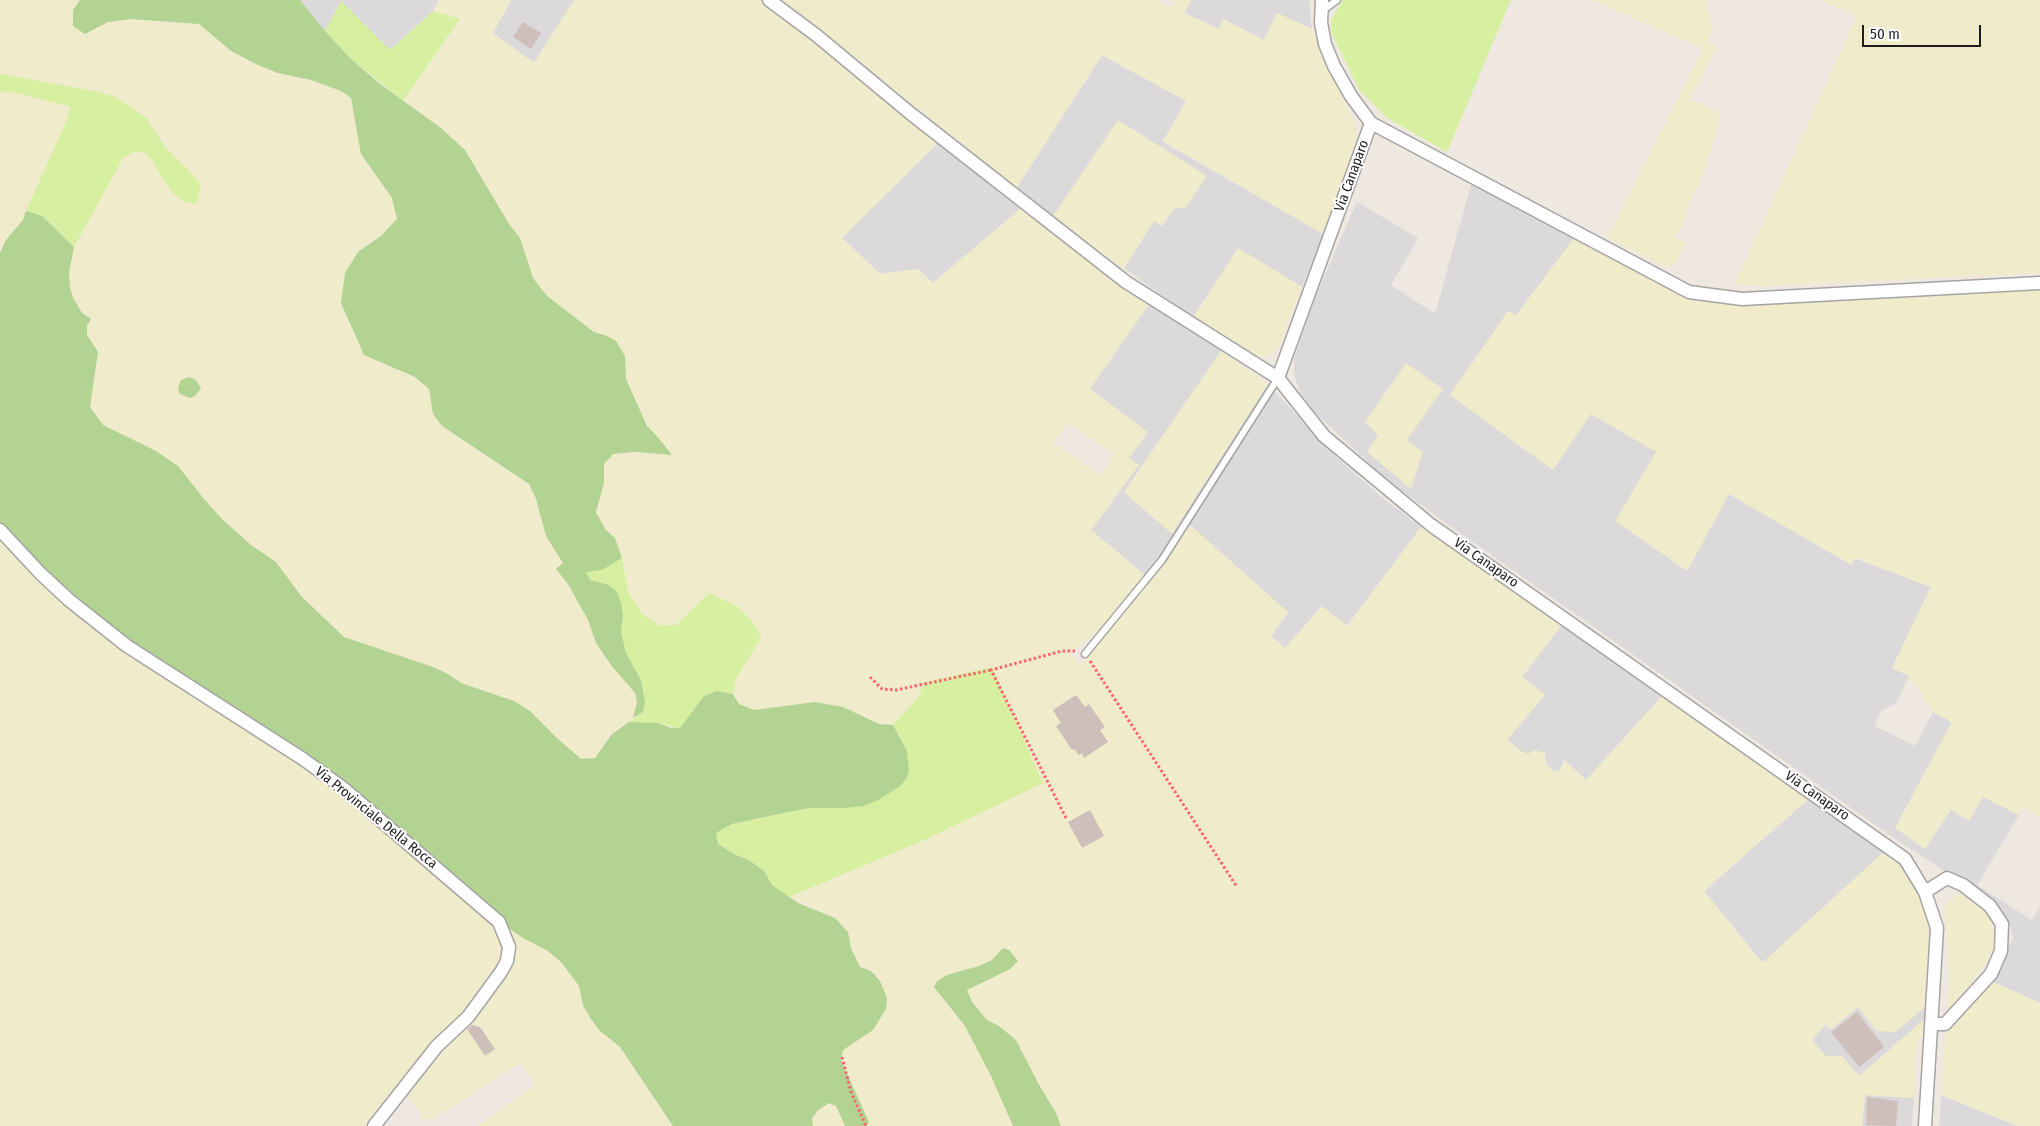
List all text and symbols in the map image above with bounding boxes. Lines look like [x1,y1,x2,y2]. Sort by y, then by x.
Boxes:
scale bar [1865,15,1984,47]
text: 50 m [1870,25,1900,43]
street label: Via Canaparo [1331,138,1373,214]
street label: Via Canaparo [1450,535,1522,591]
street label: Via Provinciale Della Rocca [311,763,441,873]
street label: Via Canaparo [1781,768,1853,824]

